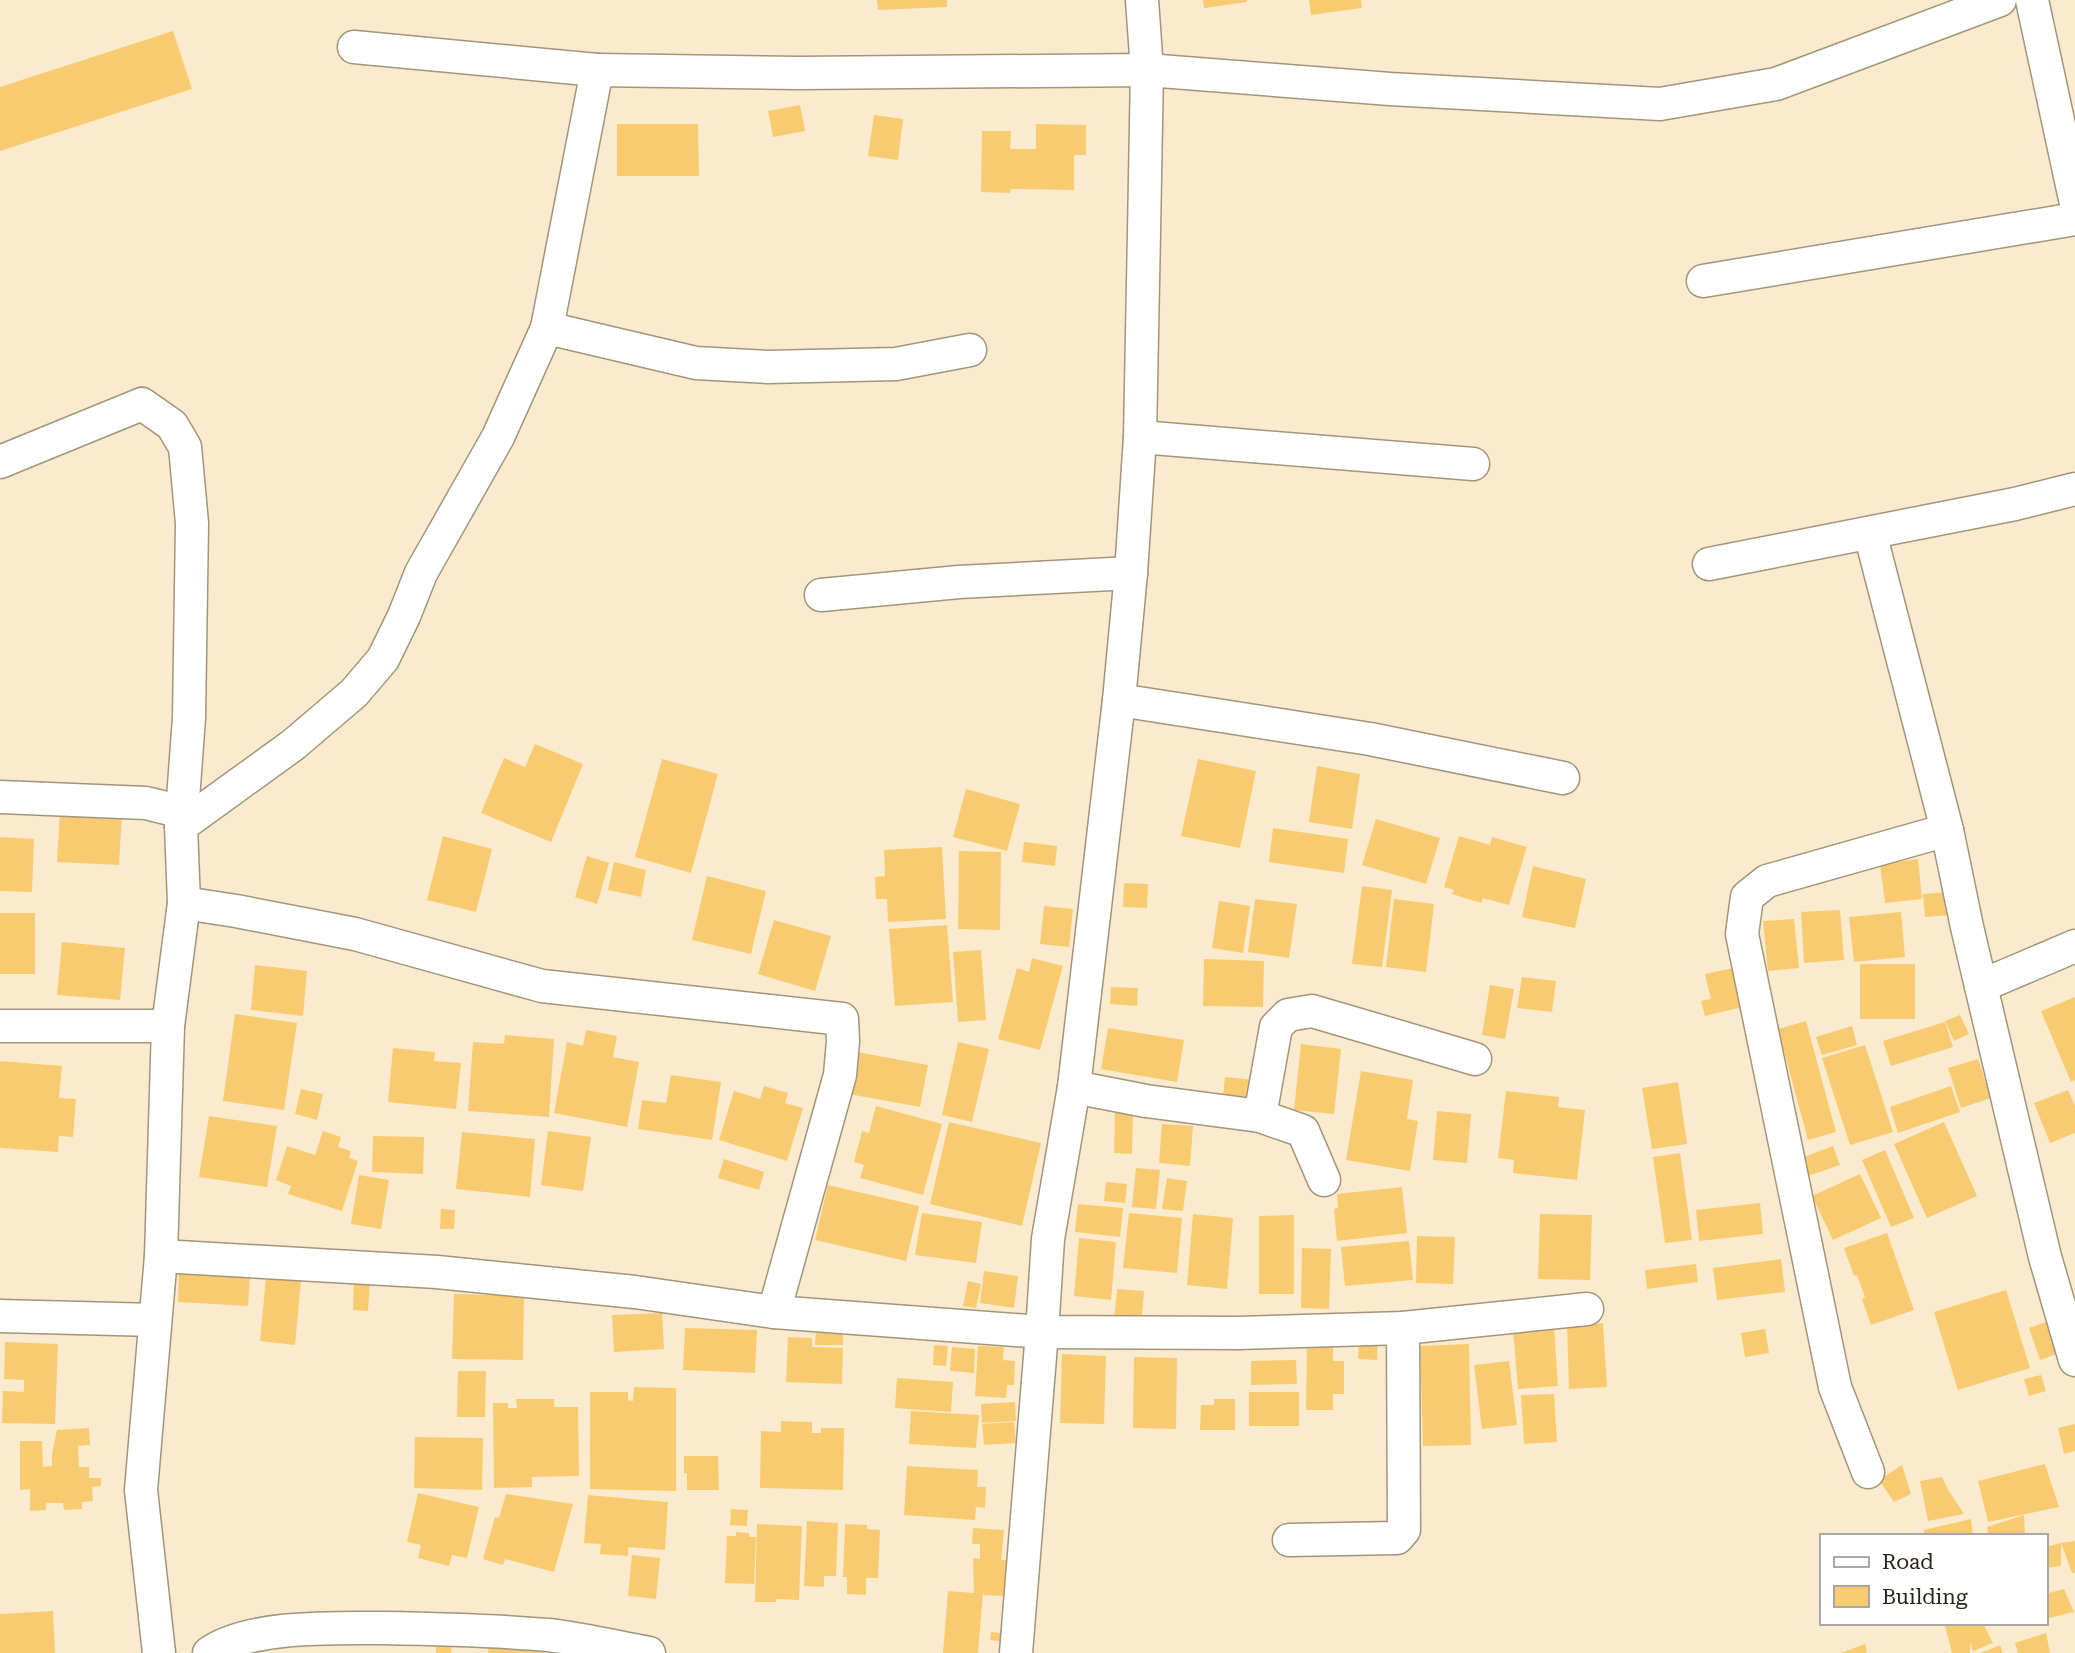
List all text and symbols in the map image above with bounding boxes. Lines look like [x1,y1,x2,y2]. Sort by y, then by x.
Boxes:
legend [1820,1534,2047,1625]
text: Road [1882,1550,1934,1574]
text: Building [1882,1585,1968,1609]

